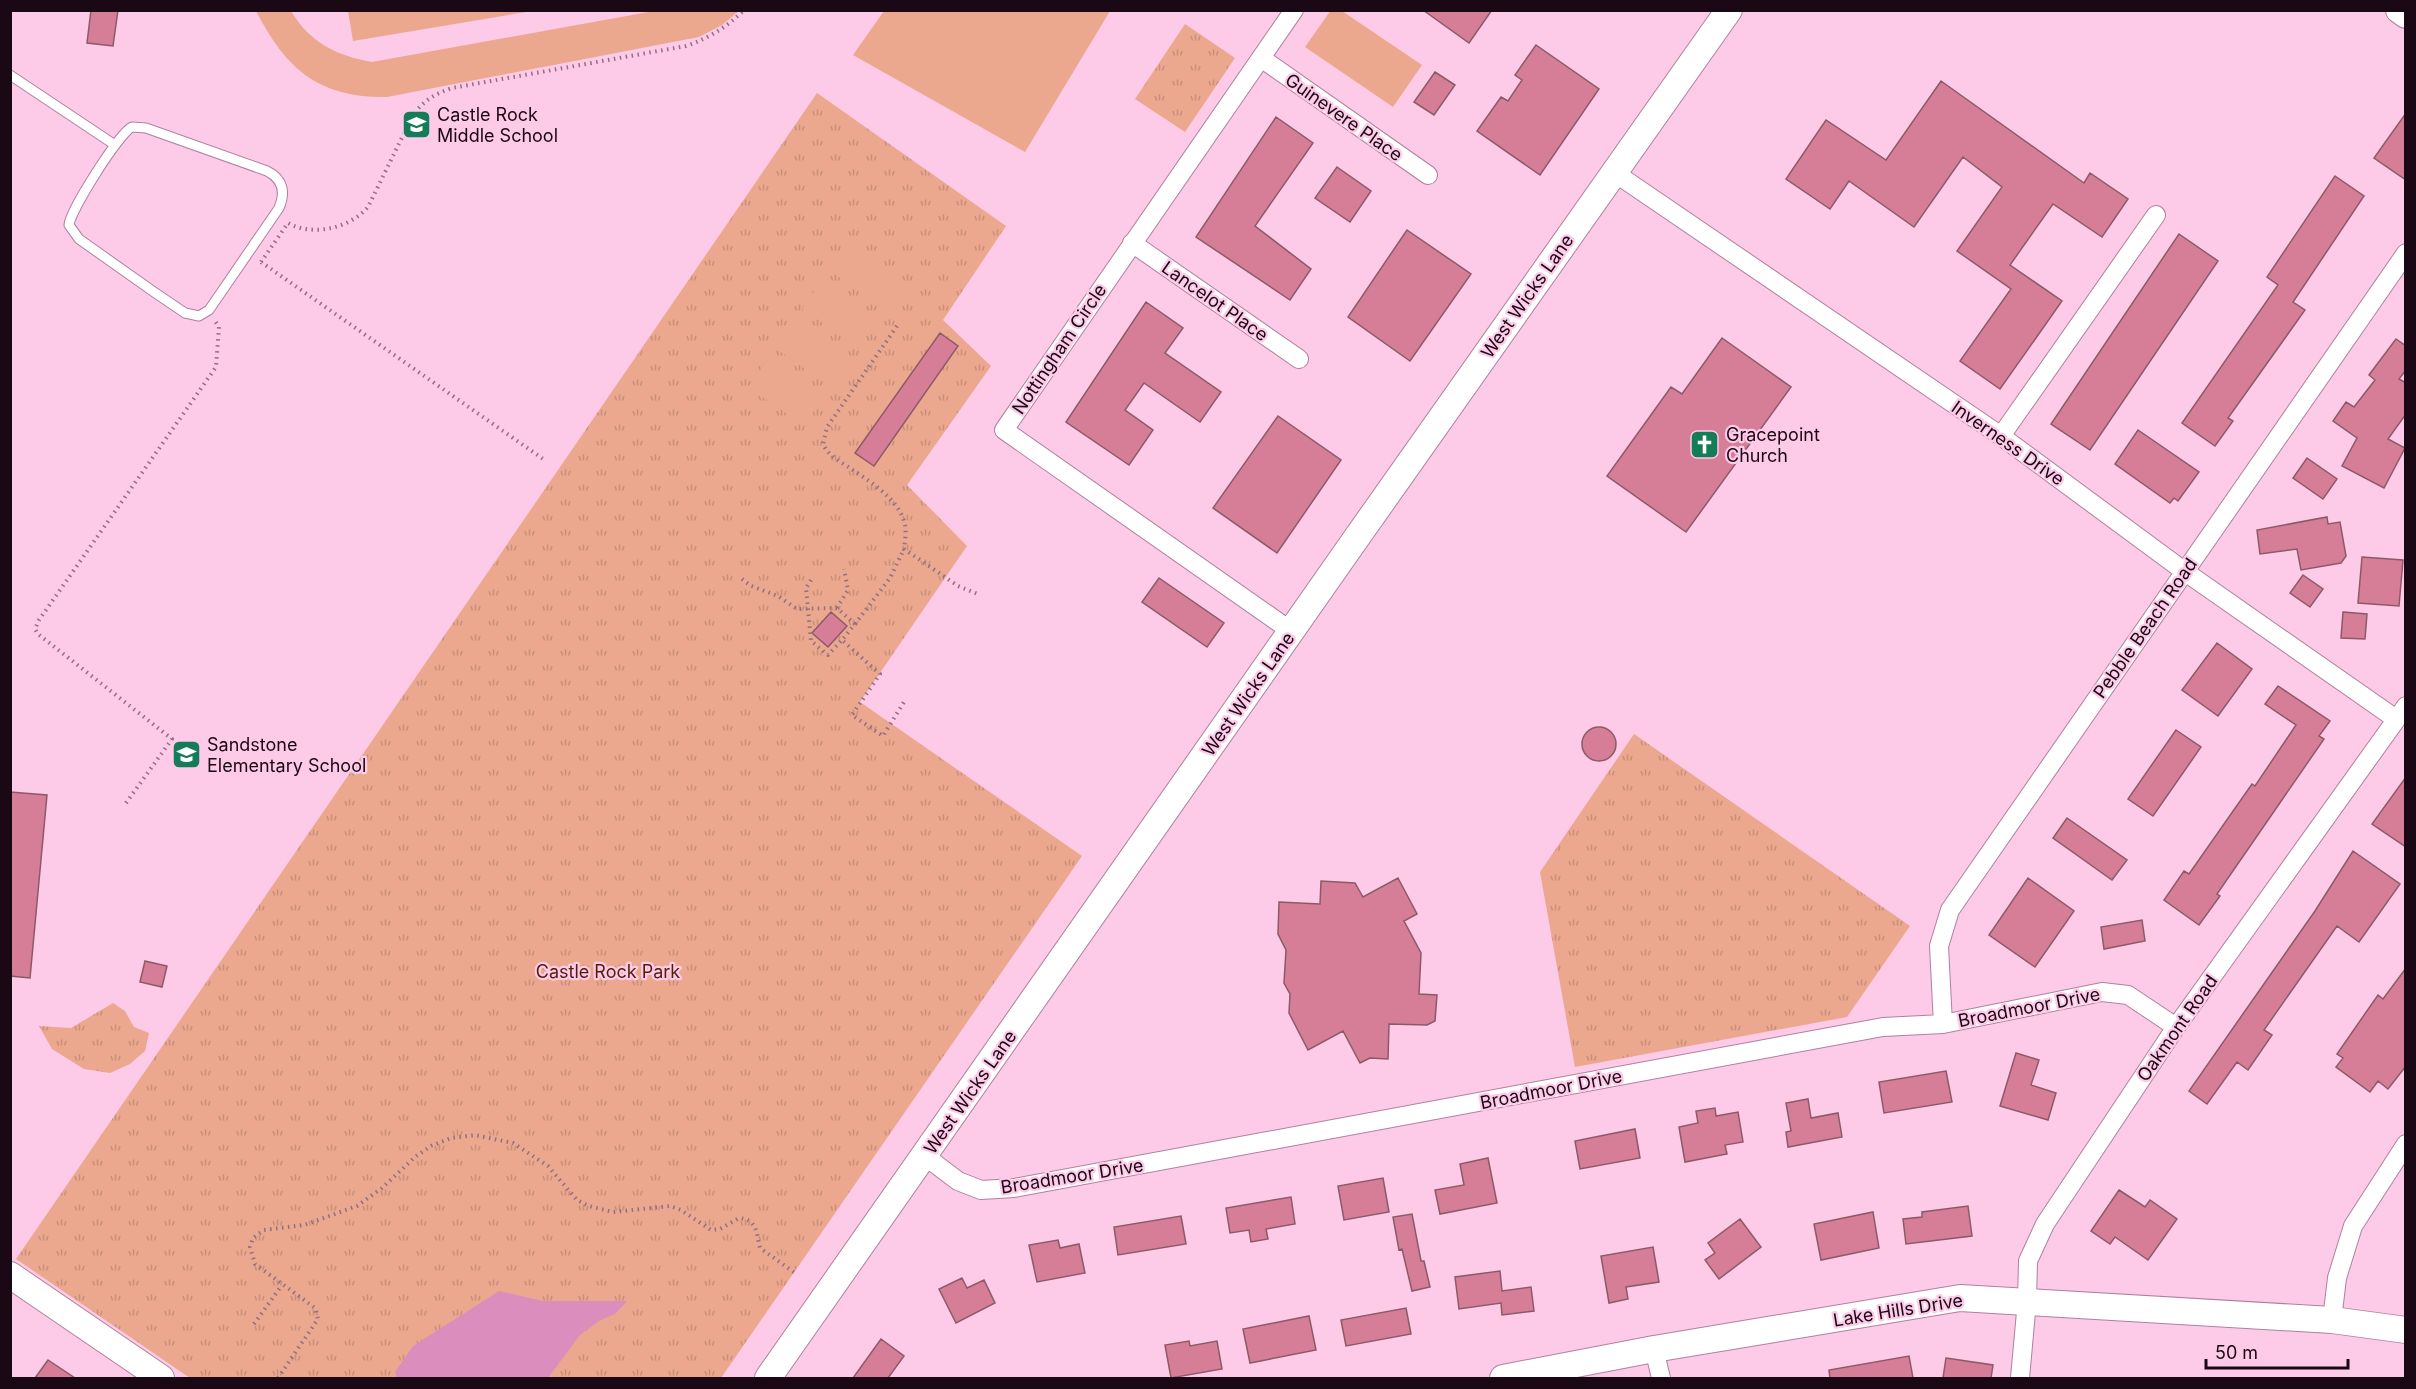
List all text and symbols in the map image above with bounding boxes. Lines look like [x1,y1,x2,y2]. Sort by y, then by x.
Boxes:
street label: Guinevere Place [1281,69,1407,165]
place label: Castle Rock Middle School [437,104,558,146]
school or university icon: Castle Rock Middle School [400,108,432,140]
street label: West Wicks Lane [1477,230,1577,362]
street label: Lancelot Place [1158,257,1272,345]
street label: Nottingham Circle [1008,280,1110,418]
street label: Inverness Drive [1948,396,2068,490]
place label: Gracepoint Church [1726,424,1820,466]
church icon: Gracepoint Church [1689,428,1721,460]
street label: Pebble Beach Road [2089,554,2201,702]
street label: West Wicks Lane [1198,628,1298,760]
place label: Sandstone Elementary School [207,734,366,776]
school or university icon: Sandstone Elementary School [170,738,202,770]
park label: Castle Rock Park [536,961,680,982]
street label: Oakmont Road [2132,971,2222,1085]
street label: Broadmoor Drive [1956,983,2102,1031]
street label: West Wicks Lane [920,1026,1020,1158]
street label: Broadmoor Drive [1478,1065,1624,1113]
street label: Broadmoor Drive [999,1154,1145,1198]
street label: Lake Hills Drive [1832,1289,1964,1331]
scale bar [2206,1332,2348,1370]
text: 50 m [2215,1342,2258,1363]

